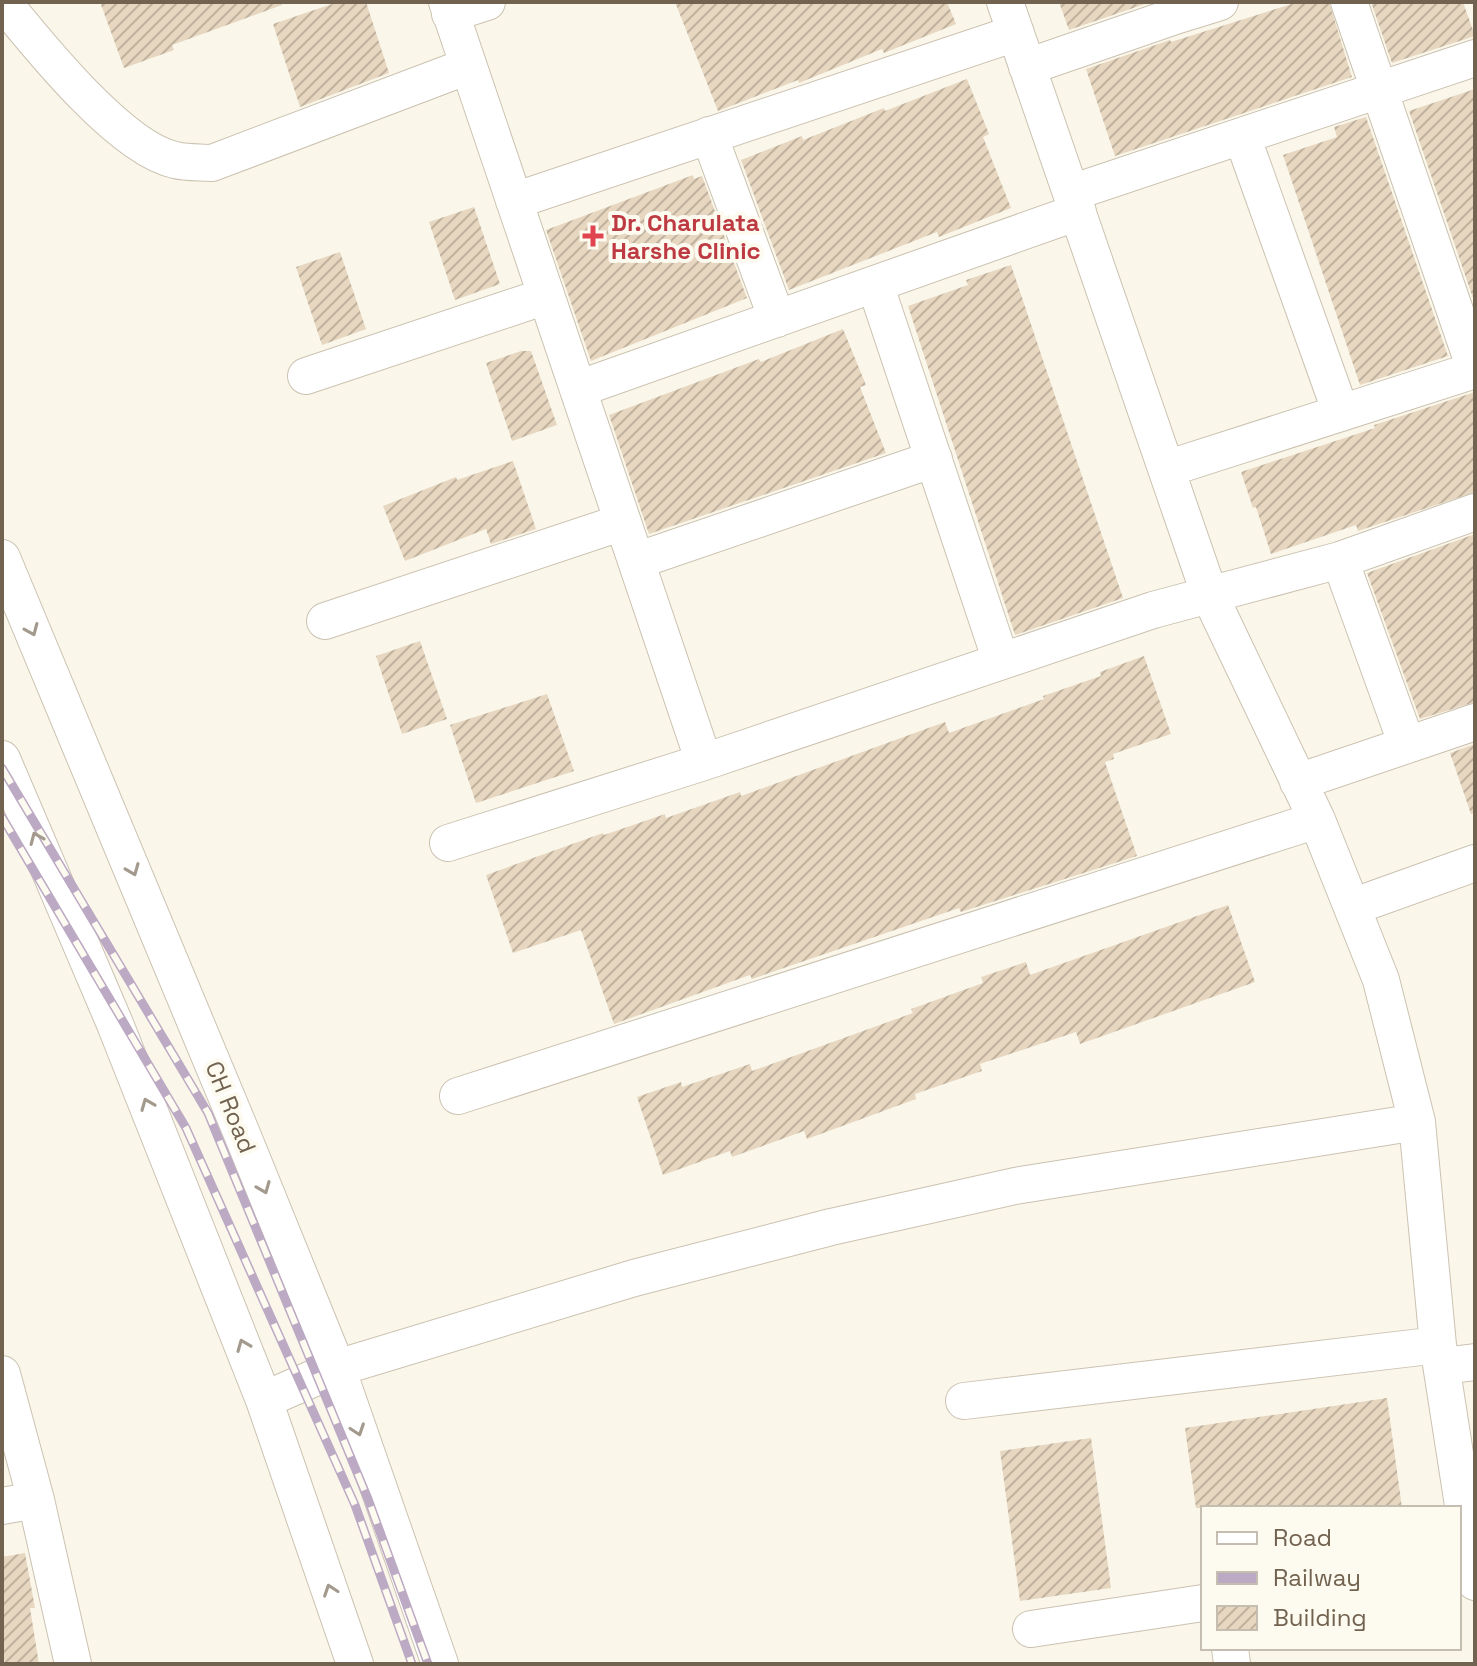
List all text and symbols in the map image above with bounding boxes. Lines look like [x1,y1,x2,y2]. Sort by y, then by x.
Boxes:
place label: Dr. Charulata Harshe Clinic [611,207,761,266]
marker: Dr. Charulata Harshe Clinic [582,225,604,247]
one-way arrow [23,622,39,636]
one-way arrow [29,832,45,846]
one-way arrow [123,862,139,876]
street label: CH Road [199,1057,263,1157]
one-way arrow [140,1098,157,1112]
one-way arrow [254,1180,271,1194]
one-way arrow [236,1339,253,1353]
one-way arrow [349,1422,365,1436]
legend [1201,1506,1461,1650]
text: Road [1273,1522,1332,1553]
text: Railway [1273,1562,1361,1593]
one-way arrow [323,1584,339,1598]
text: Building [1273,1602,1367,1633]

